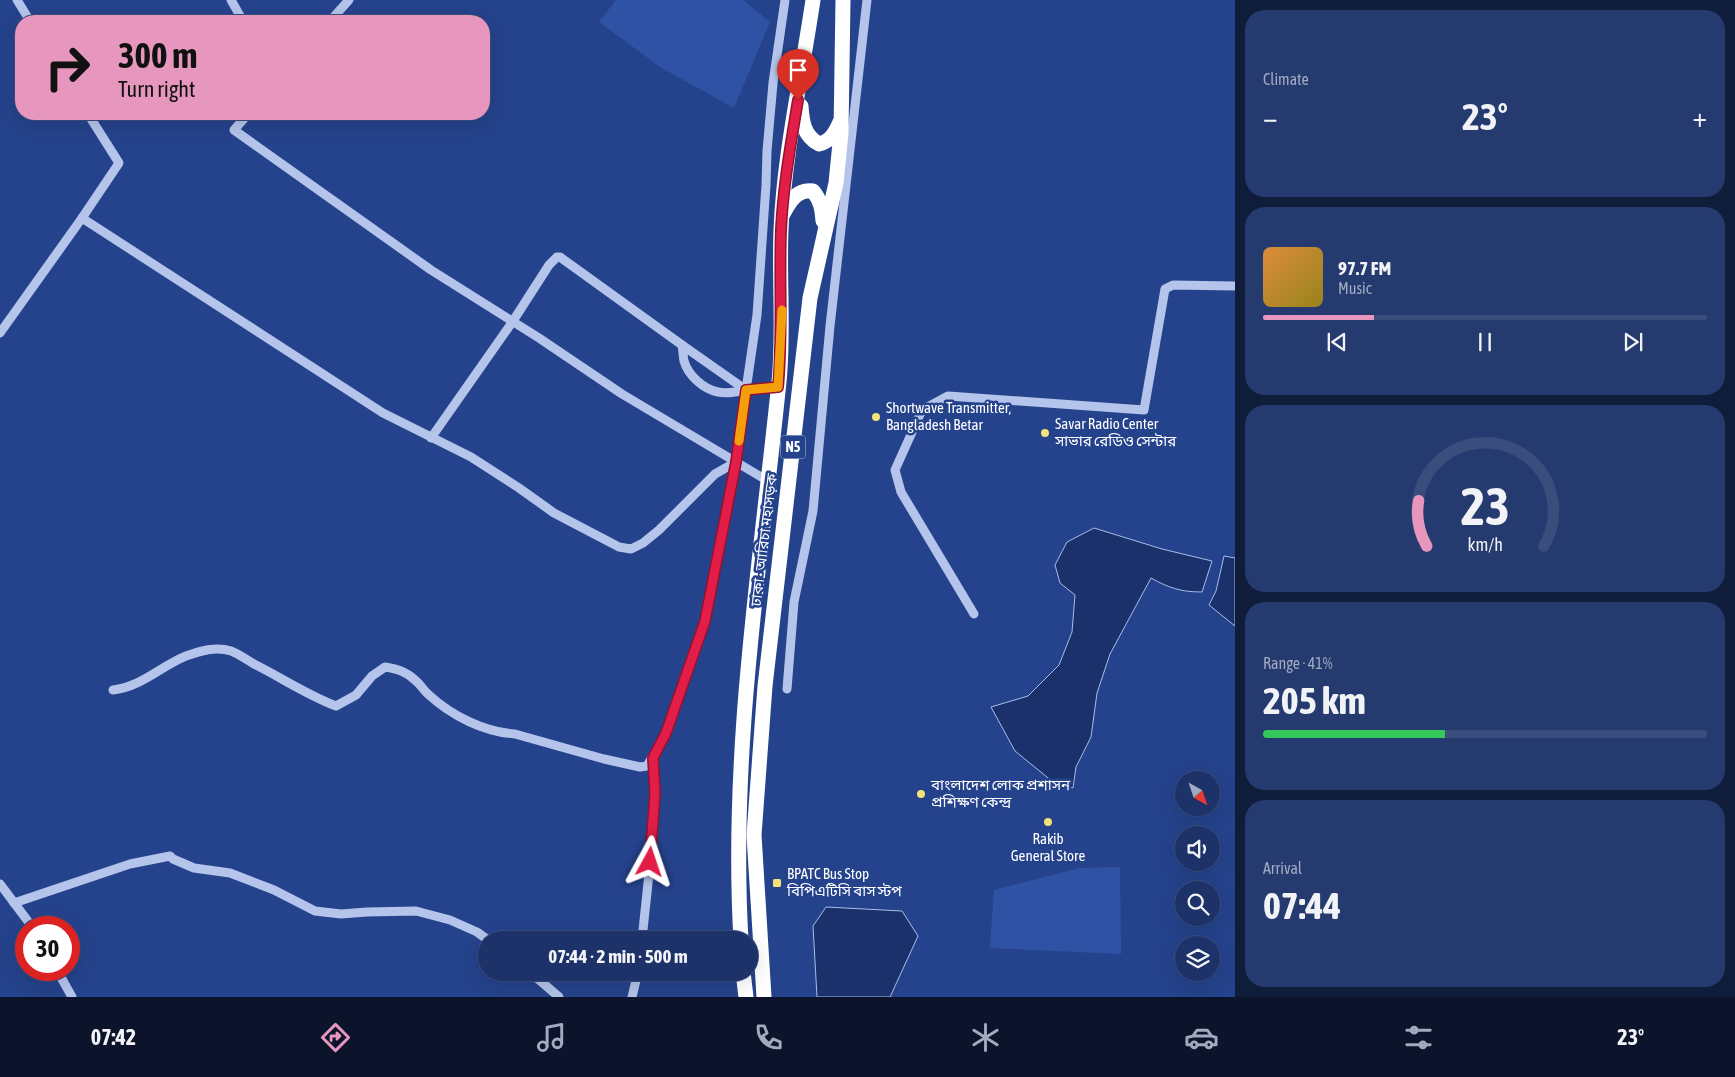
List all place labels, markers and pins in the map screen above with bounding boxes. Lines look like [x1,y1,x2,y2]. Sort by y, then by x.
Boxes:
pin [777,49,819,100]
place label: Shortwave Transmitter, Bangladesh Betar [886,399,1011,433]
marker: Shortwave Transmitter, Bangladesh Betar [870,411,882,423]
place label: Savar Radio Center সাভার রেডিও সেন্টার [1054,415,1177,449]
marker: Savar Radio Center সাভার রেডিও সেন্টার [1039,427,1051,439]
place label: বাংলাদেশ লোক প্রশাসন প্রশিক্ষণ কেন্দ্র [930,776,1071,810]
marker: বাংলাদেশ লোক প্রশাসন প্রশিক্ষণ কেন্দ্র [915,788,927,800]
marker: Rakib General Store [1042,816,1054,828]
place label: Rakib General Store [1011,830,1086,864]
place label: BPATC Bus Stop বিপিএটিসি বাস স্টপ [786,865,902,899]
marker: BPATC Bus Stop বিপিএটিসি বাস স্টপ [771,877,783,889]

